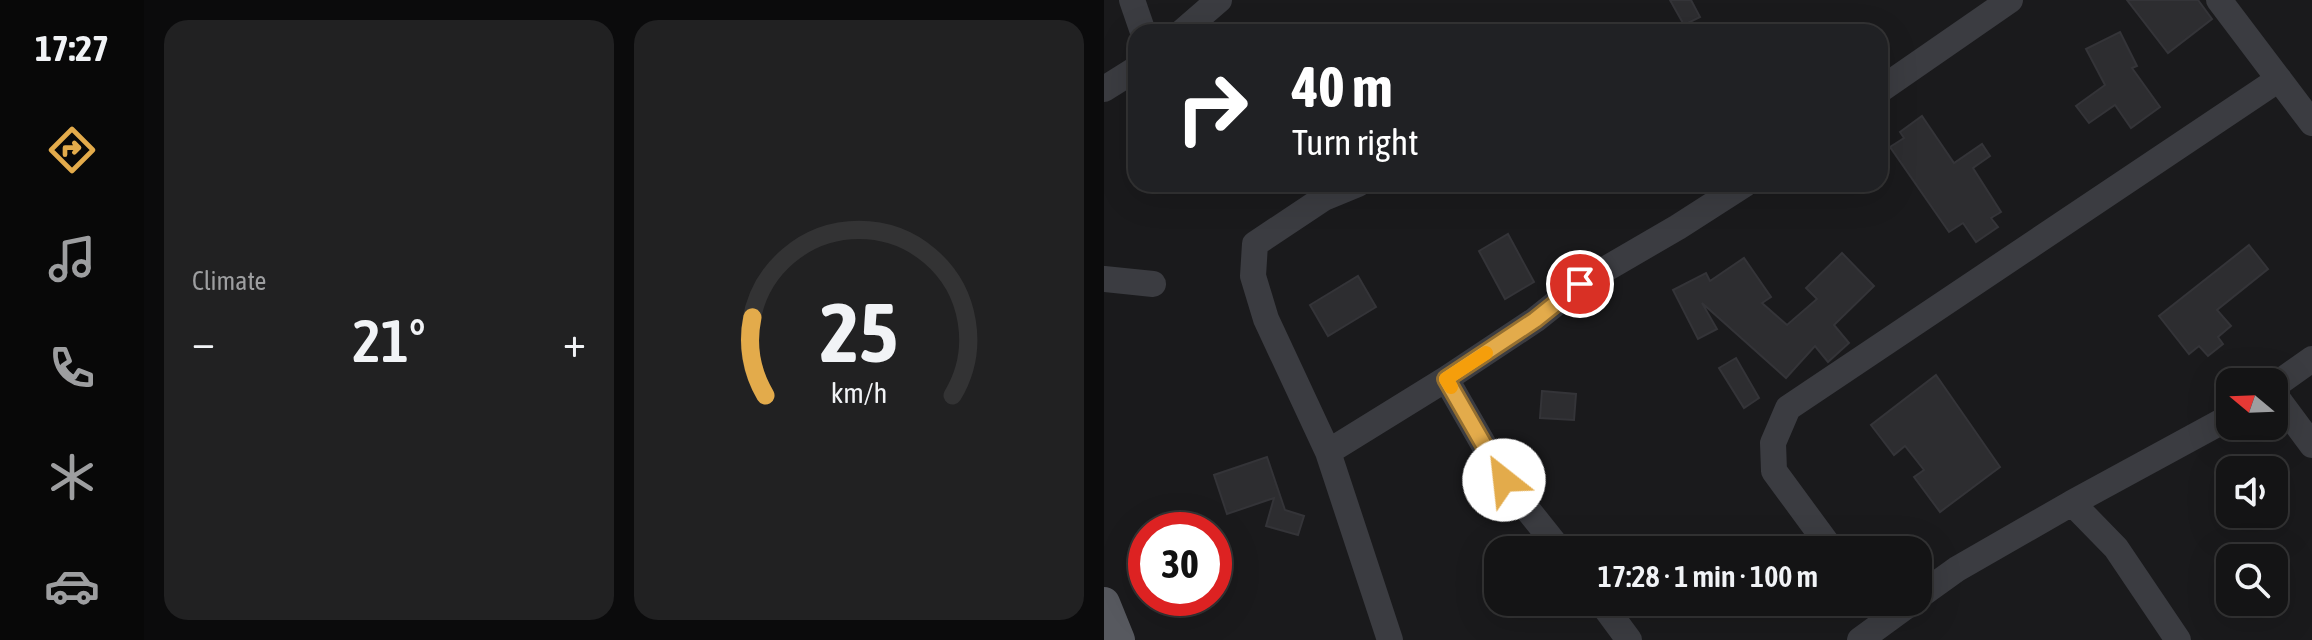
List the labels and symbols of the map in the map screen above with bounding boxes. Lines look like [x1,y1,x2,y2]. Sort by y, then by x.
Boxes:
pin [1546,250,1614,318]
north arrow [2216,368,2288,440]
position arrow [1462,438,1546,522]
speed limit sign: 30 [1128,512,1232,616]

